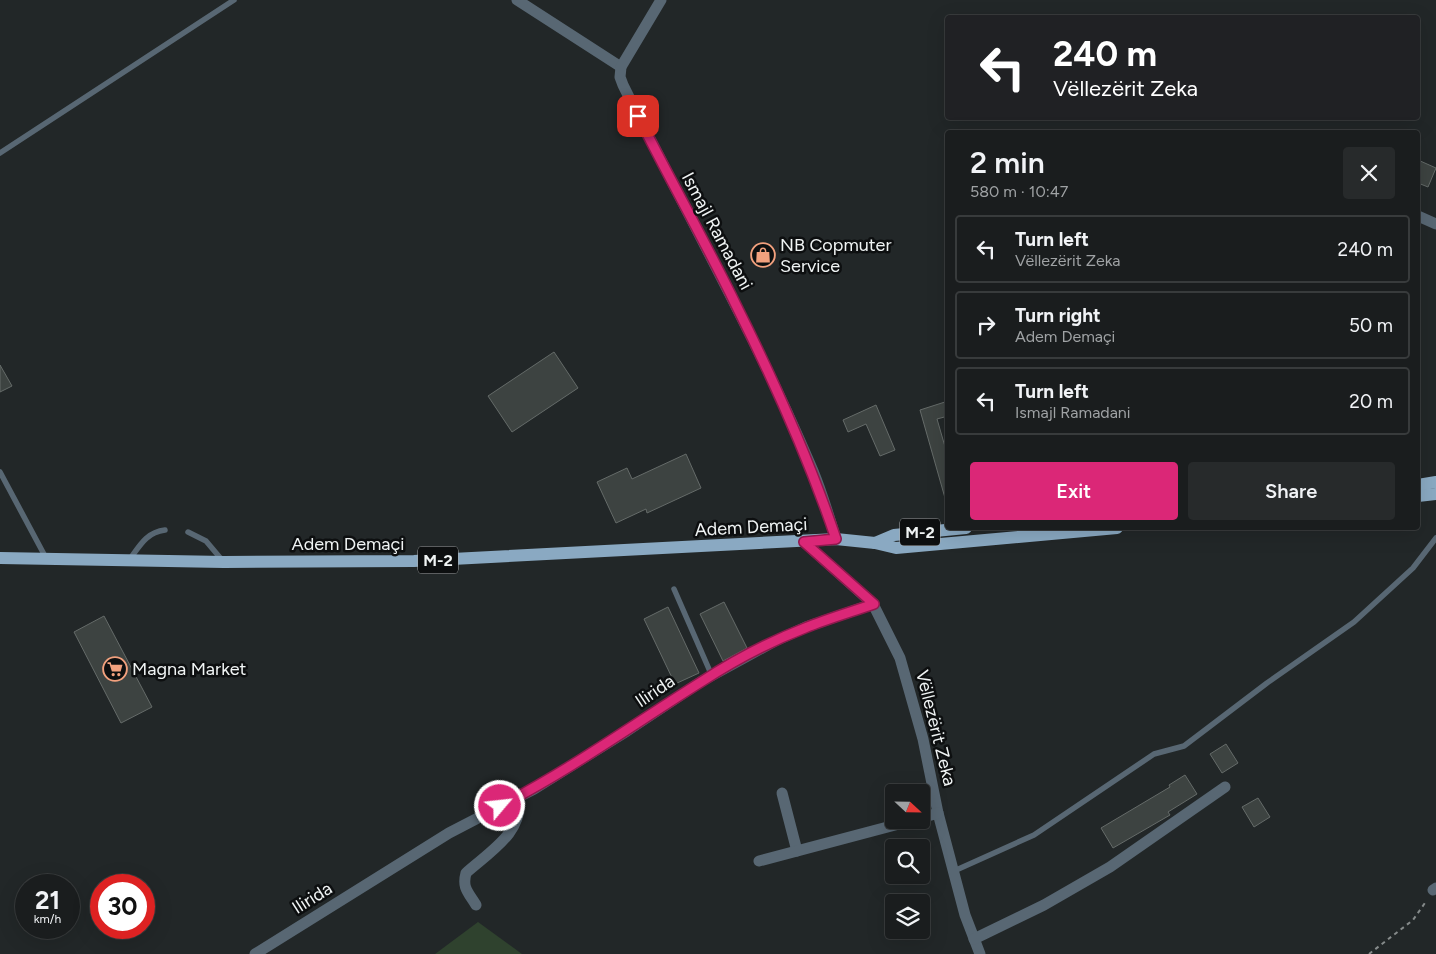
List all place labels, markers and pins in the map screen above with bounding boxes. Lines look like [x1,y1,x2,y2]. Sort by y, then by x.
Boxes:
pin [617,95,659,137]
place label: NB Copmuter Service [780,234,891,277]
shop icon: NB Copmuter Service [750,242,776,268]
supermarket icon: Magna Market [102,656,128,682]
place label: Magna Market [132,658,246,680]

